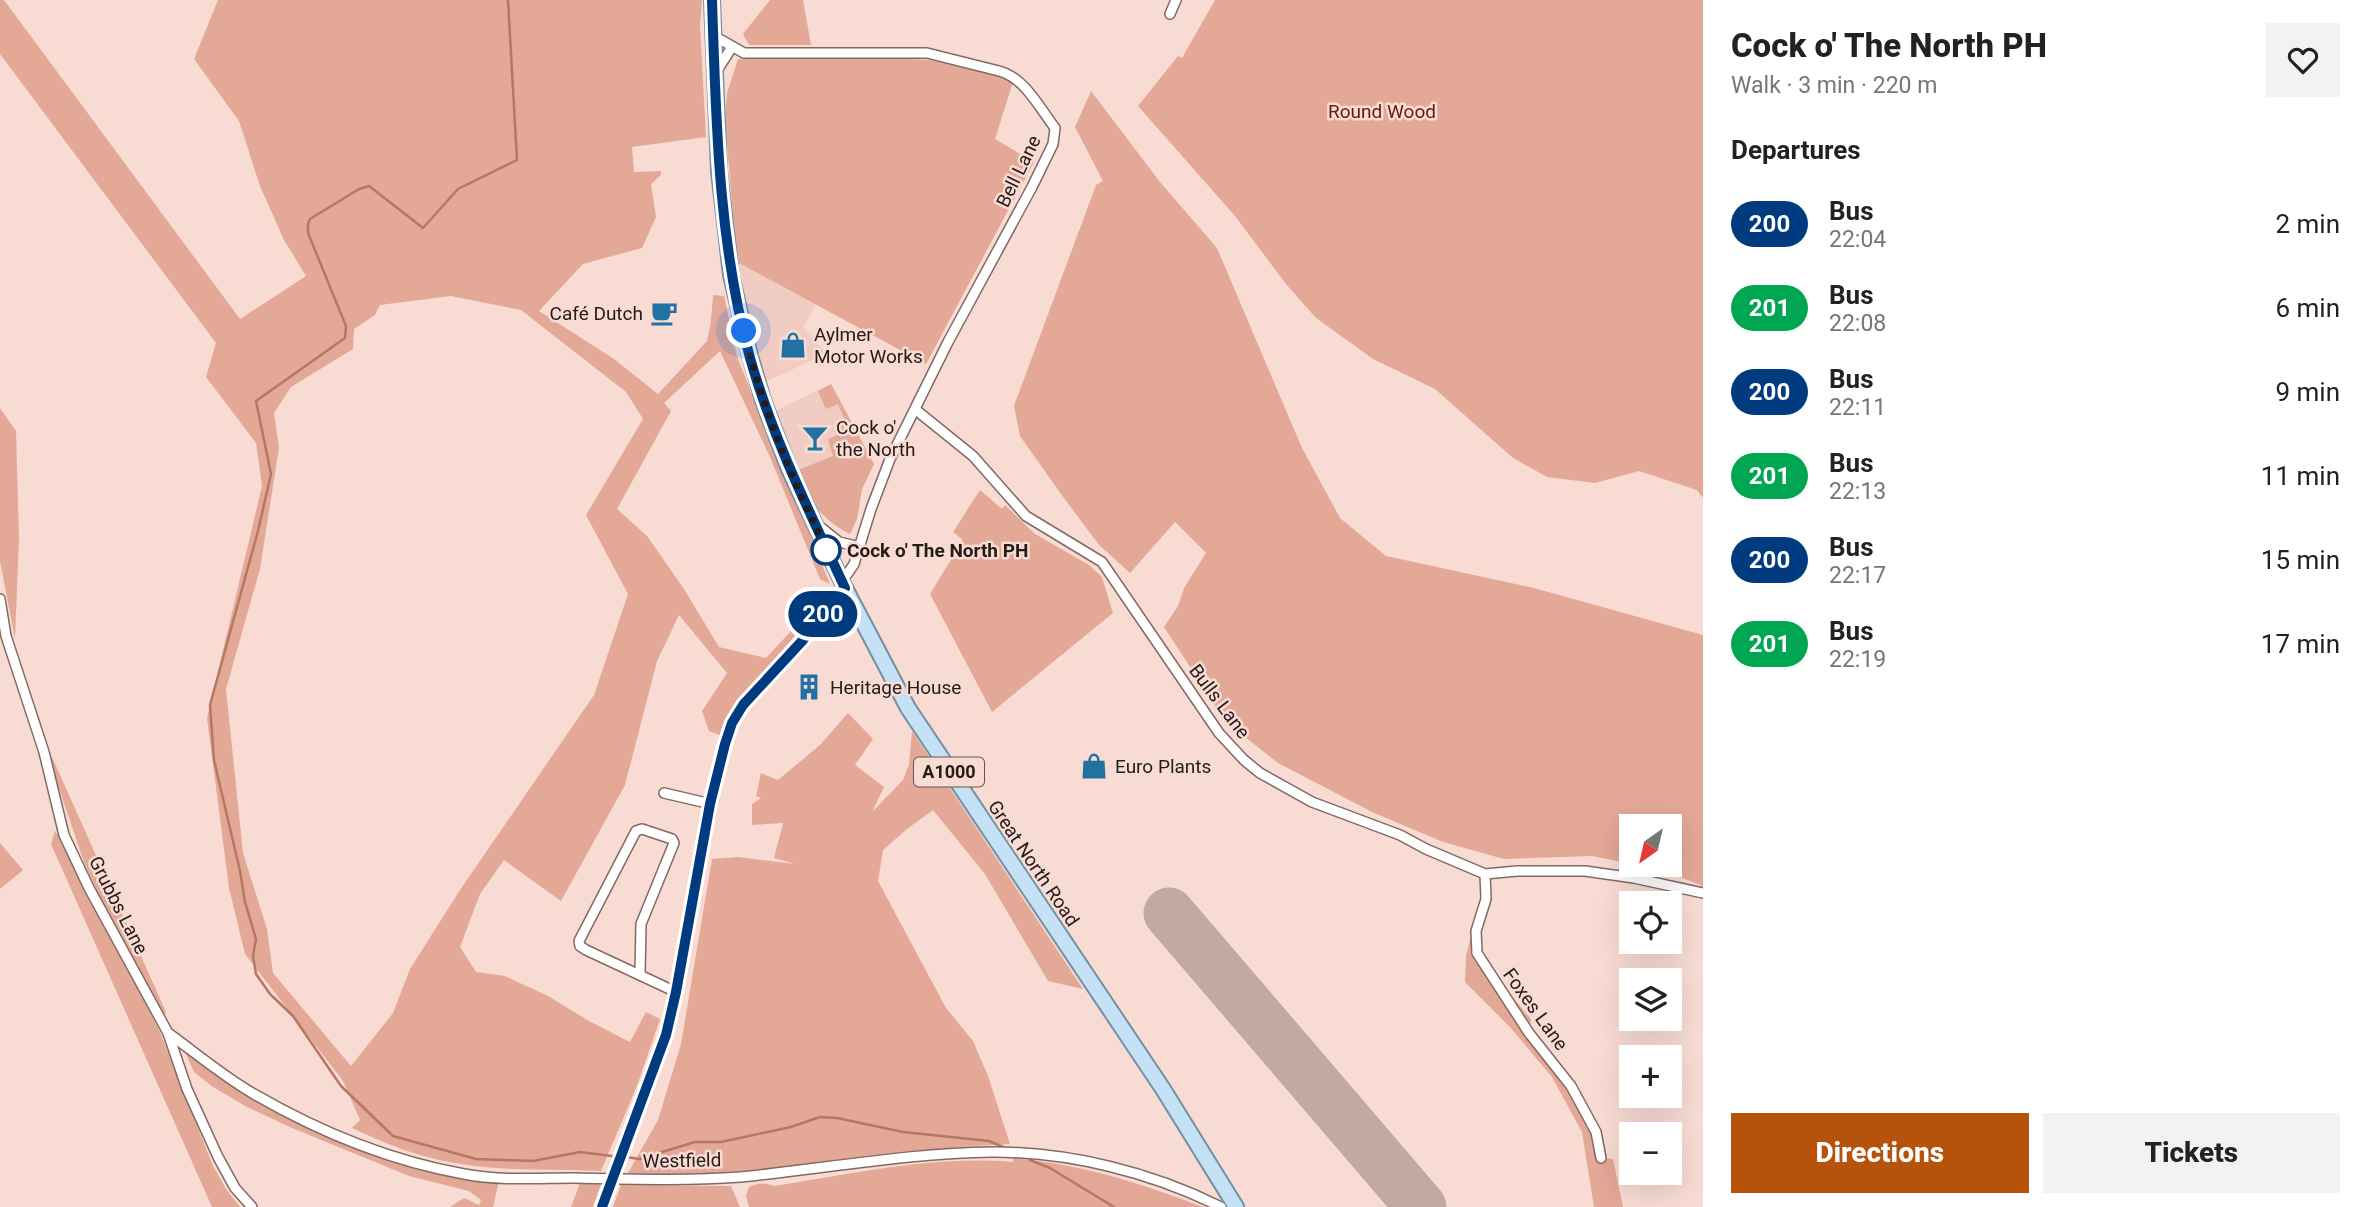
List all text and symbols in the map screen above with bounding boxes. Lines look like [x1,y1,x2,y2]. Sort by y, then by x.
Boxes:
button: heart [2266,23,2340,97]
text: Cock o' The North PH [1731,26,2047,65]
text: Walk · 3 min · 220 m [1731,72,1937,99]
park label: Round Wood [1328,100,1436,123]
street label: Bell Lane [991,132,1046,211]
text: Departures [1731,135,1861,165]
text: Bus [1829,196,1874,226]
text: 2 min [2275,209,2340,239]
text: 200 [1749,210,1790,238]
text: 22:04 [1829,226,1886,253]
text: Bus [1829,280,1874,310]
text: 6 min [2275,293,2340,323]
text: 201 [1749,294,1790,322]
cafe icon: Café Dutch [649,298,679,328]
place label: Café Dutch [550,302,643,325]
text: 22:08 [1829,310,1886,337]
your location [726,313,761,348]
place label: Aylmer Motor Works [814,323,923,368]
shop icon: Aylmer Motor Works [778,330,808,360]
text: Bus [1829,364,1874,394]
text: 9 min [2275,377,2340,407]
text: 200 [1749,378,1790,406]
text: 22:11 [1829,394,1886,421]
place label: Cock o' the North [836,416,915,461]
bar icon: Cock o' the North [800,423,830,453]
text: Bus [1829,448,1874,478]
text: 11 min [2261,461,2340,491]
text: 201 [1749,462,1790,490]
text: 22:13 [1829,478,1886,505]
text: Bus [1829,532,1874,562]
marker: Cock o' The North PH [811,535,841,565]
place label: Cock o' The North PH [847,539,1028,562]
text: 15 min [2261,545,2340,575]
text: 200 [1749,546,1790,574]
text: 22:17 [1829,562,1886,589]
line badge: 200 [783,591,863,637]
text: 200 [802,600,844,628]
text: Bus [1829,616,1874,646]
text: 17 min [2261,629,2340,659]
text: 201 [1749,630,1790,658]
text: 22:19 [1829,646,1886,673]
street label: Bulls Lane [1184,660,1255,743]
building icon: Heritage House [794,672,824,702]
place label: Heritage House [830,676,961,699]
shop icon: Euro Plants [1079,751,1109,781]
place label: Euro Plants [1115,755,1211,778]
road number: A1000 [914,758,984,786]
street label: Great North Road [983,796,1084,931]
north arrow [1619,814,1682,877]
map controls [1619,814,1682,1185]
street label: Grubbs Lane [84,852,153,958]
button: locate [1619,891,1682,954]
street label: Foxes Lane [1498,964,1573,1055]
button: layers [1619,968,1682,1031]
button: + [1619,1045,1682,1108]
button: Directions [1731,1113,2029,1193]
button: Tickets [2043,1113,2340,1193]
button: − [1619,1122,1682,1185]
street label: Westfield [643,1148,722,1173]

